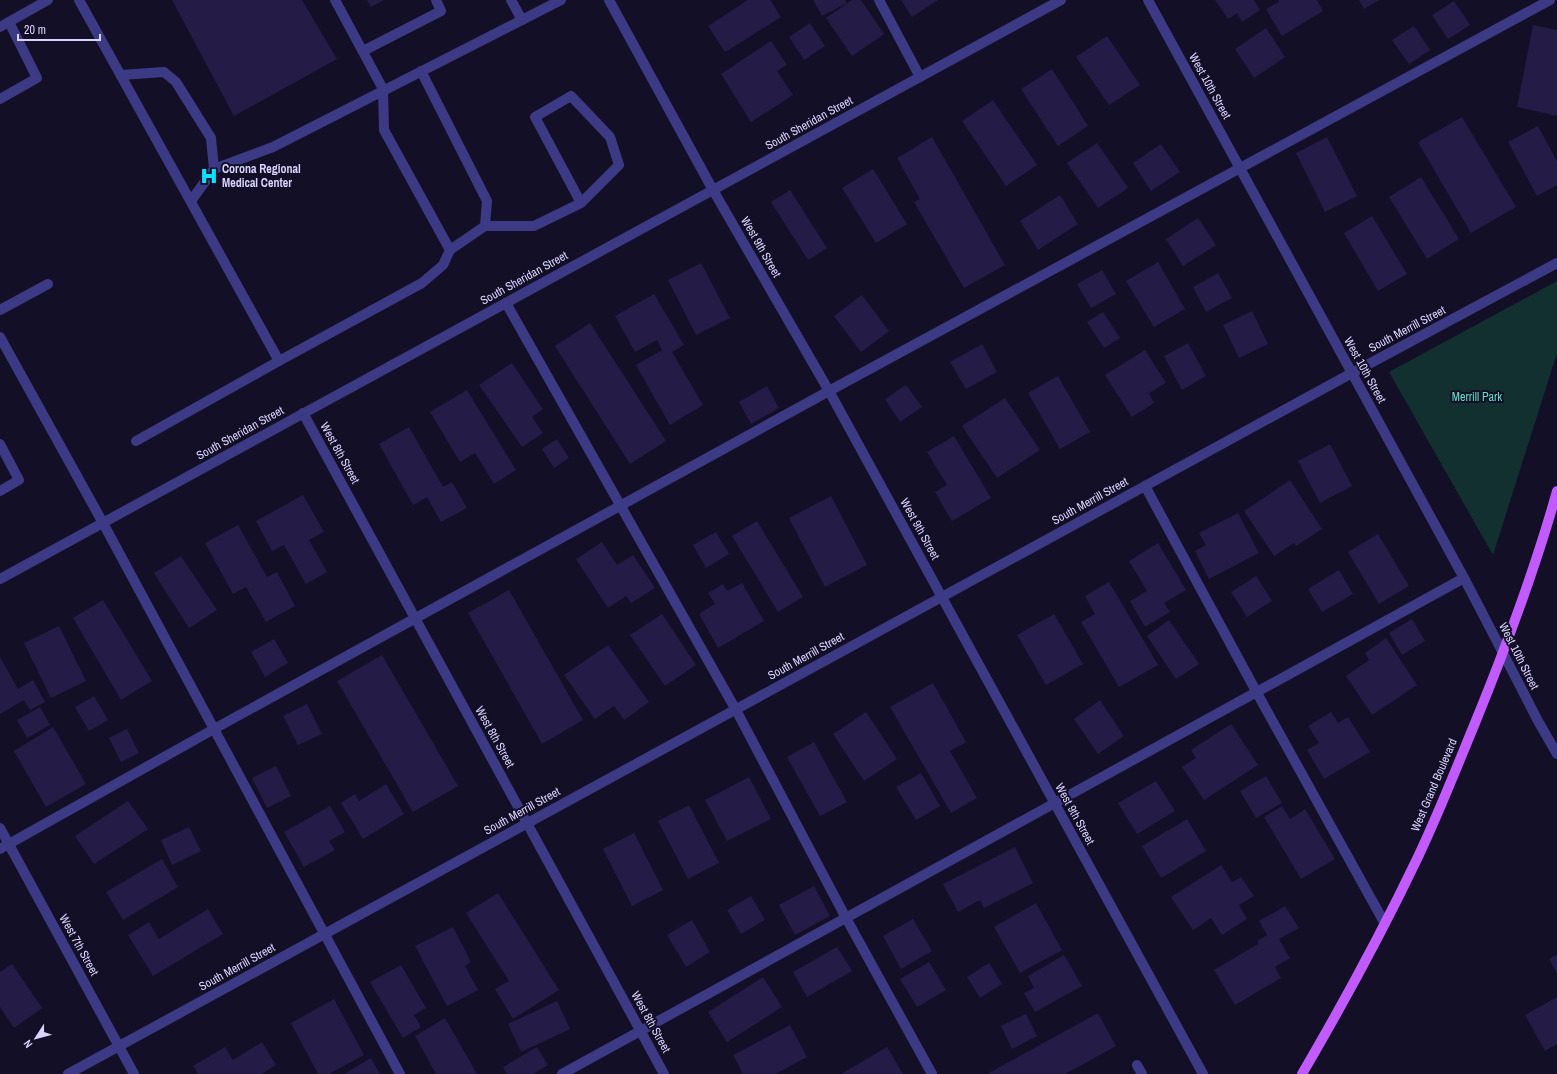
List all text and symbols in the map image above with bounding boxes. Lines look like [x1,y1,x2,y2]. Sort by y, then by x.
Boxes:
scale bar [18,16,100,42]
text: 20 m [24,22,46,38]
street label: West 10th Street [1185,50,1235,122]
street label: South Sheridan Street [763,92,856,154]
place label: Corona Regional Medical Center [222,161,301,191]
hospital icon: Corona Regional Medical Center [199,166,219,186]
street label: West 9th Street [737,214,785,281]
street label: South Sheridan Street [478,247,571,309]
street label: South Merrill Street [1366,302,1448,356]
street label: West 10th Street [1340,334,1390,406]
park label: Merrill Park [1452,389,1502,405]
street label: South Sheridan Street [194,402,287,464]
street label: West 8th Street [317,420,364,487]
street label: South Merrill Street [1049,473,1131,529]
street label: West 9th Street [897,496,944,563]
street label: West 10th Street [1495,620,1543,692]
street label: South Merrill Street [765,628,847,684]
street label: West 8th Street [472,704,519,771]
street label: West Grand Boulevard [1407,736,1461,834]
street label: West 9th Street [1052,781,1099,848]
street label: South Merrill Street [481,783,563,839]
street label: West 7th Street [56,912,103,979]
street label: South Merrill Street [196,939,278,995]
street label: West 8th Street [628,989,675,1056]
north arrow [16,1018,56,1058]
text: N [20,1037,35,1051]

